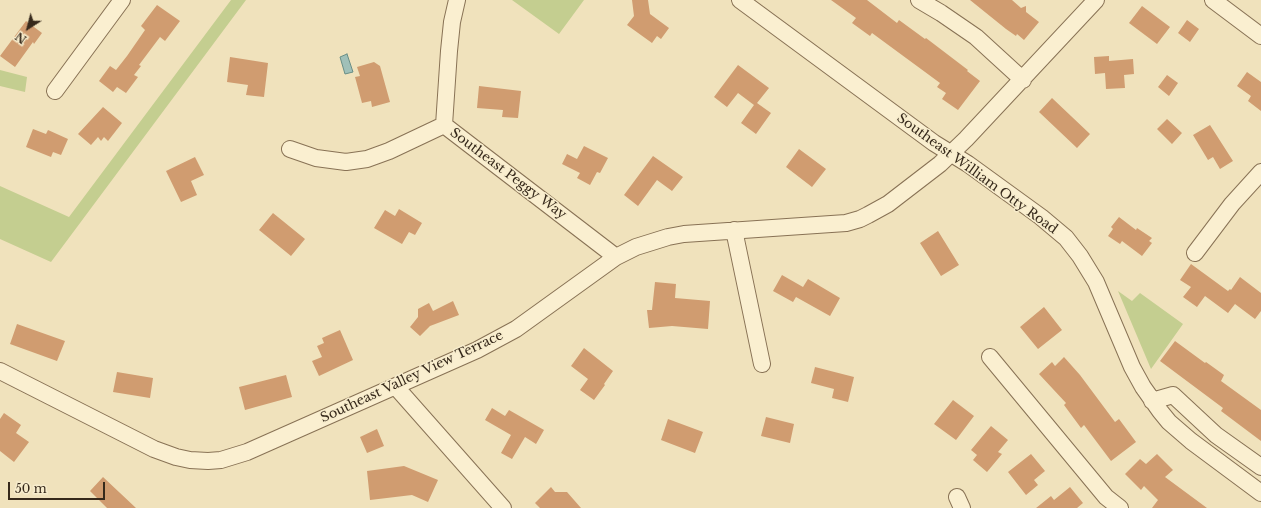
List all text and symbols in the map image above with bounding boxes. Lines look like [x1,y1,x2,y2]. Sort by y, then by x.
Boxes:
north arrow [8,8,48,48]
text: N [13,29,29,46]
street label: Southeast William Otty Road [894,110,1060,238]
street label: Southeast Peggy Way [447,125,569,223]
street label: Southeast Valley View Terrace [318,328,506,426]
scale bar [10,474,107,500]
text: 50 m [15,481,47,496]

